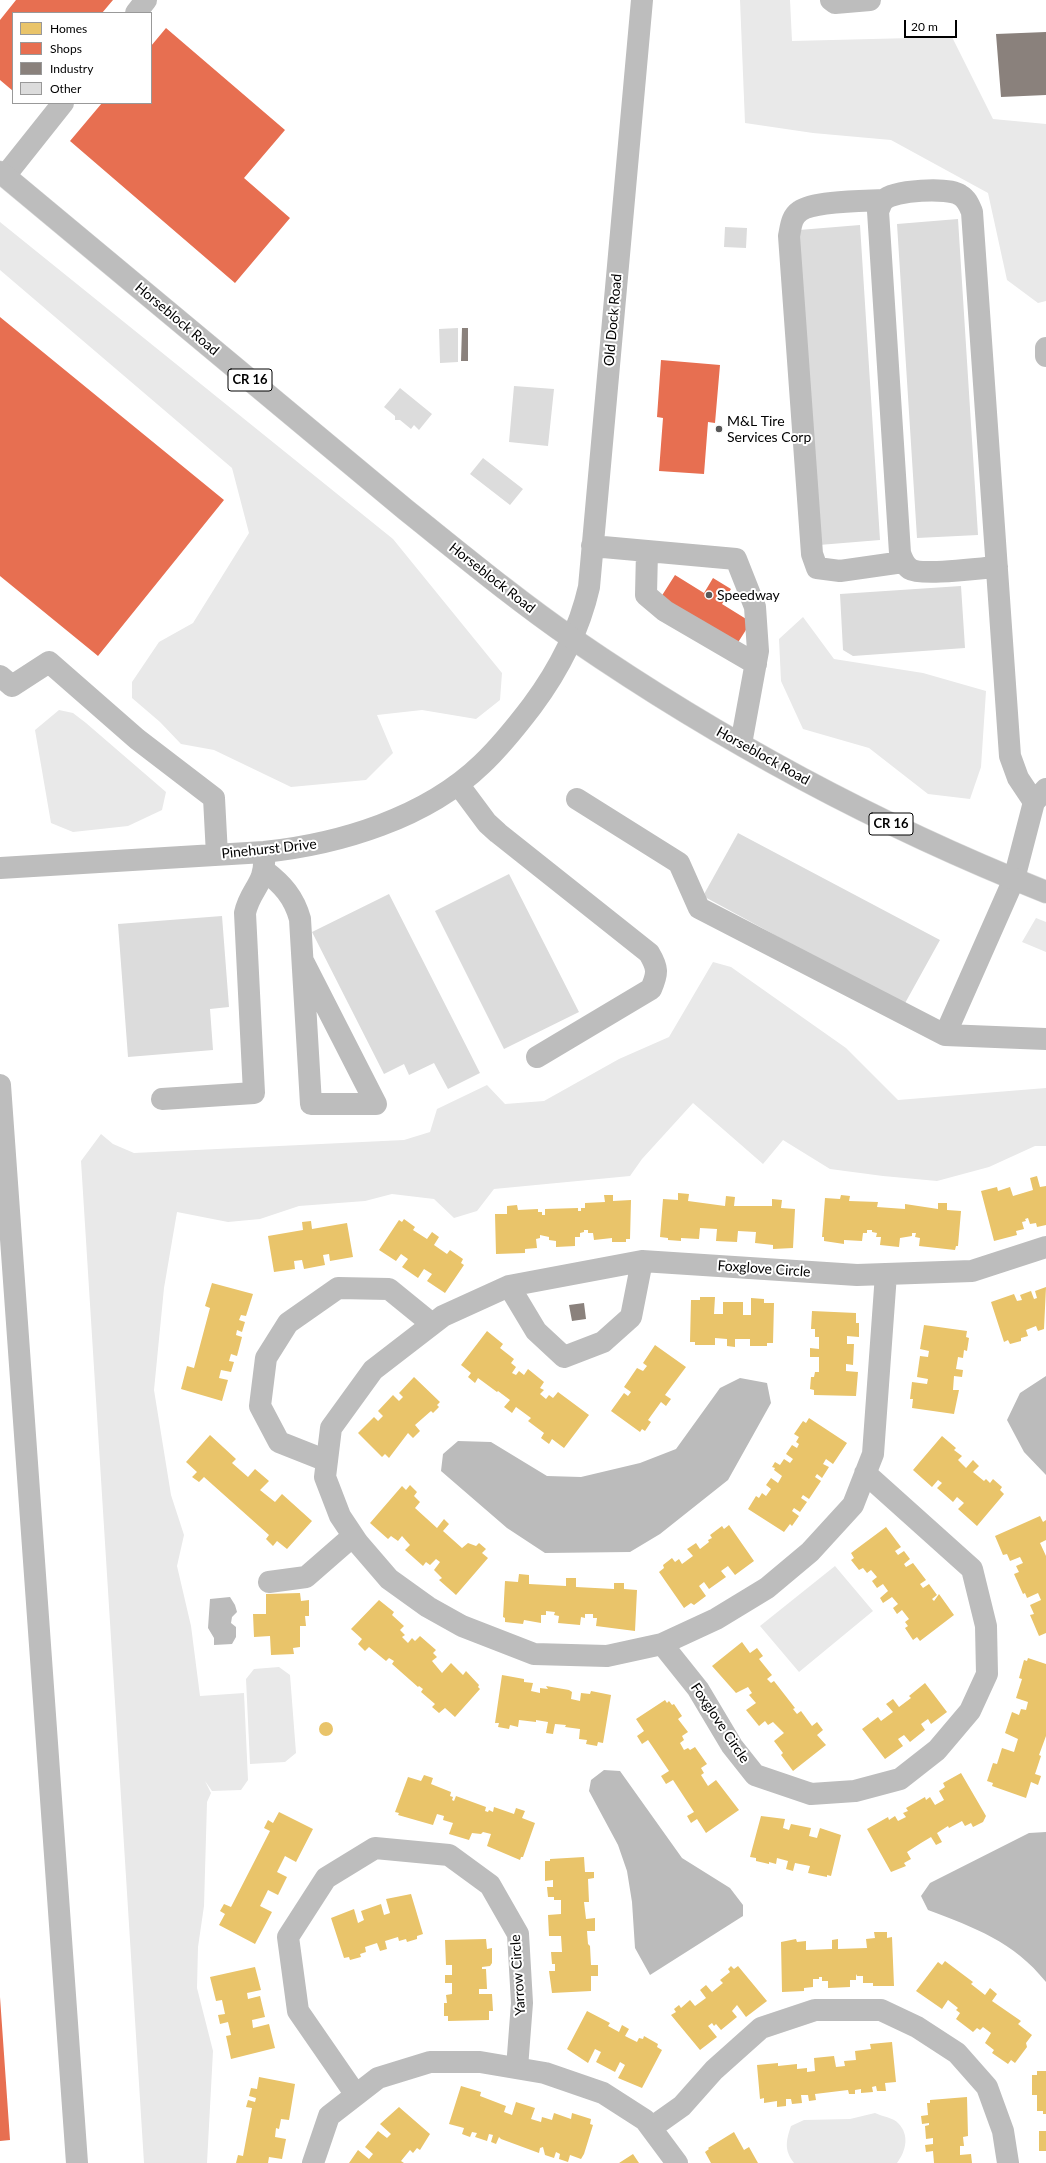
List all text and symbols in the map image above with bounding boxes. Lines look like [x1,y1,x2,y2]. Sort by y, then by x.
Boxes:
legend [12,12,152,104]
scale bar [906,12,959,38]
text: 20 m [911,19,938,34]
text: Homes [50,21,87,36]
text: Shops [50,41,82,56]
text: Industry [50,61,93,76]
text: Other [50,81,81,96]
street label: Old Dock Road [601,273,625,367]
street label: Horseblock Road [132,279,222,359]
road number: CR 16 [228,369,272,391]
place label: M&L Tire Services Corp [727,413,811,446]
marker: M&L Tire Services Corp [714,424,724,434]
street label: Horseblock Road [446,539,538,617]
place label: Speedway [717,587,780,603]
marker: Speedway [704,590,714,600]
street label: Horseblock Road [713,723,813,789]
road number: CR 16 [869,813,913,835]
street label: Pinehurst Drive [221,836,317,862]
street label: Foxglove Circle [717,1257,811,1281]
street label: Foxglove Circle [687,1680,753,1766]
street label: Yarrow Circle [507,1934,529,2016]

